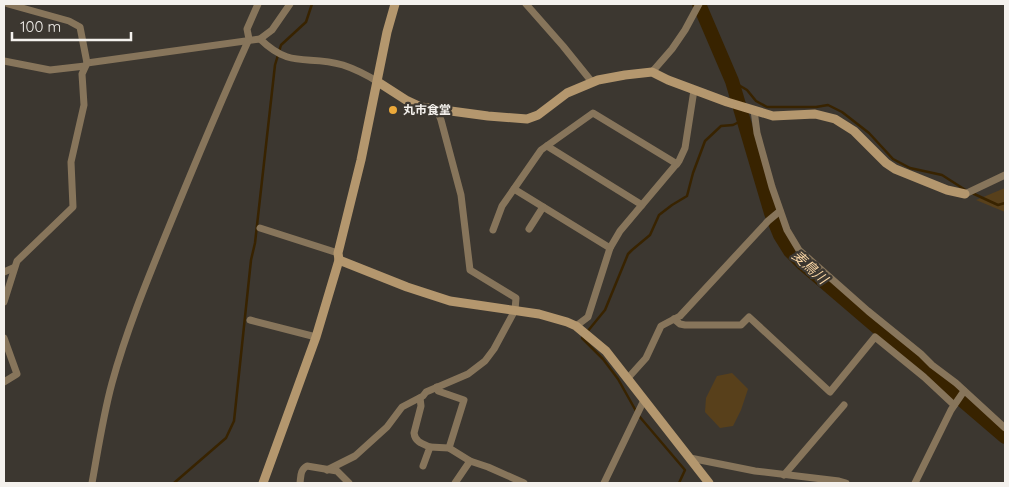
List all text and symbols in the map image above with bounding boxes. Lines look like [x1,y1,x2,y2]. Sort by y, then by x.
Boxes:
scale bar [12,10,131,42]
text: 100 m [20,17,61,36]
place label: 丸市食堂 [403,102,451,117]
marker: 丸市食堂 [387,104,399,116]
water label: 麦鳥川 [788,246,833,289]

